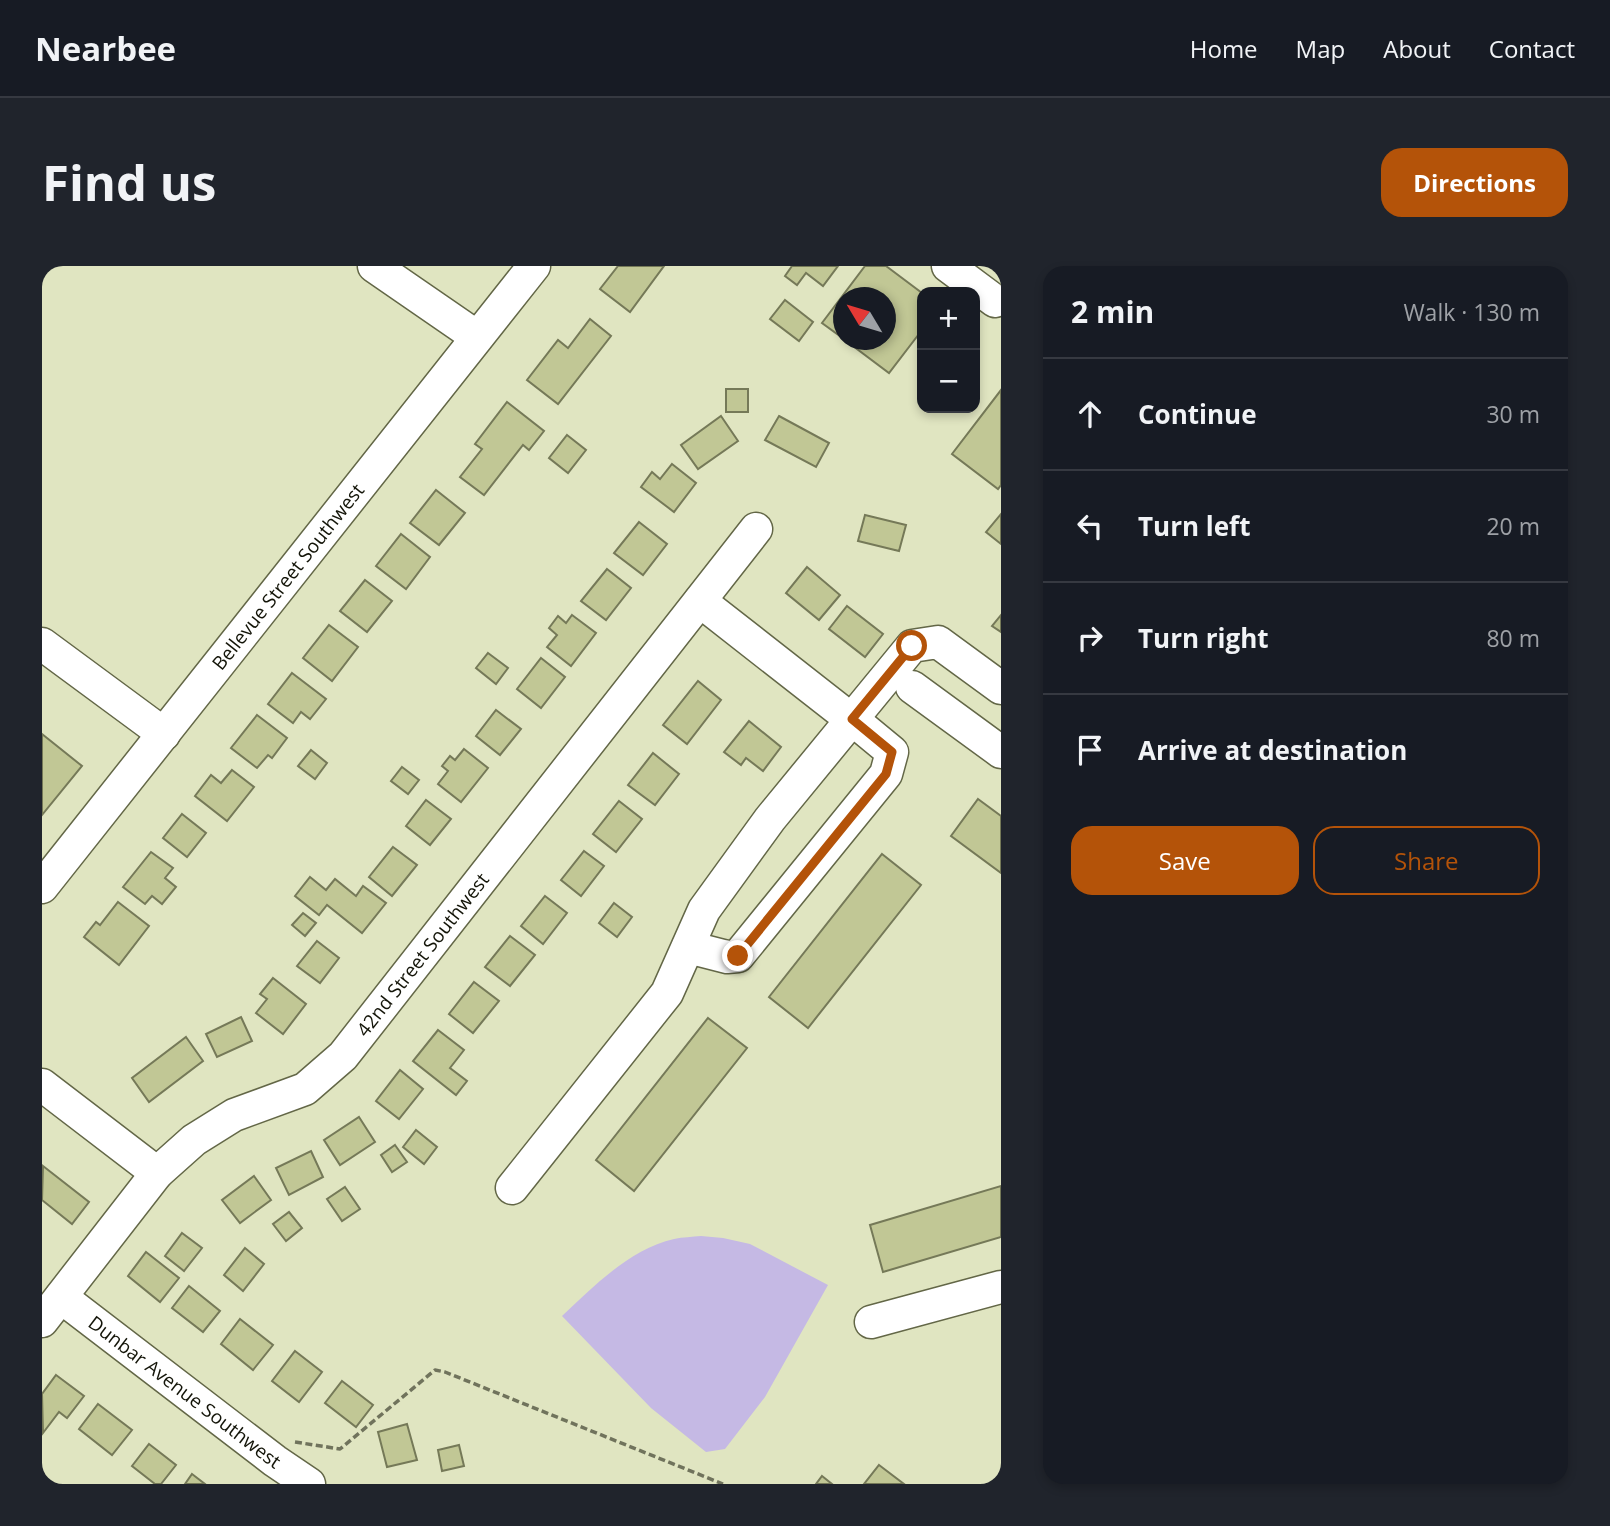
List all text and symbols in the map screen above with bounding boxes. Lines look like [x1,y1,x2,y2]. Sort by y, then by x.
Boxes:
text: Nearbee [35,26,176,71]
text: Home [1190,32,1258,65]
text: Map [1296,32,1345,65]
text: About [1383,32,1451,65]
text: Contact [1489,32,1575,65]
button: Directions [1381,148,1568,217]
text: Find us [42,149,216,215]
north arrow [833,287,896,350]
map controls [917,287,980,413]
button: + [917,287,980,350]
text: 2 min [1071,291,1154,332]
text: Walk · 130 m [1403,296,1540,328]
button: − [917,350,980,413]
icon: ahead [1071,395,1109,433]
text: Continue [1138,396,1257,432]
text: 30 m [1486,398,1540,430]
street label: Bellevue Street Southwest [206,478,370,675]
icon: left [1071,507,1109,545]
text: Turn left [1138,508,1250,544]
text: 20 m [1486,510,1540,542]
icon: right [1071,619,1109,657]
text: Turn right [1138,620,1269,656]
text: 80 m [1486,622,1540,654]
route start [896,630,927,661]
icon: arrive [1071,731,1109,769]
text: Arrive at destination [1138,732,1407,768]
button: Save [1071,826,1299,895]
button: Share [1313,826,1540,895]
street label: 42nd Street Southwest [350,867,495,1042]
route end [722,940,753,971]
street label: Dunbar Avenue Southwest [83,1310,286,1474]

